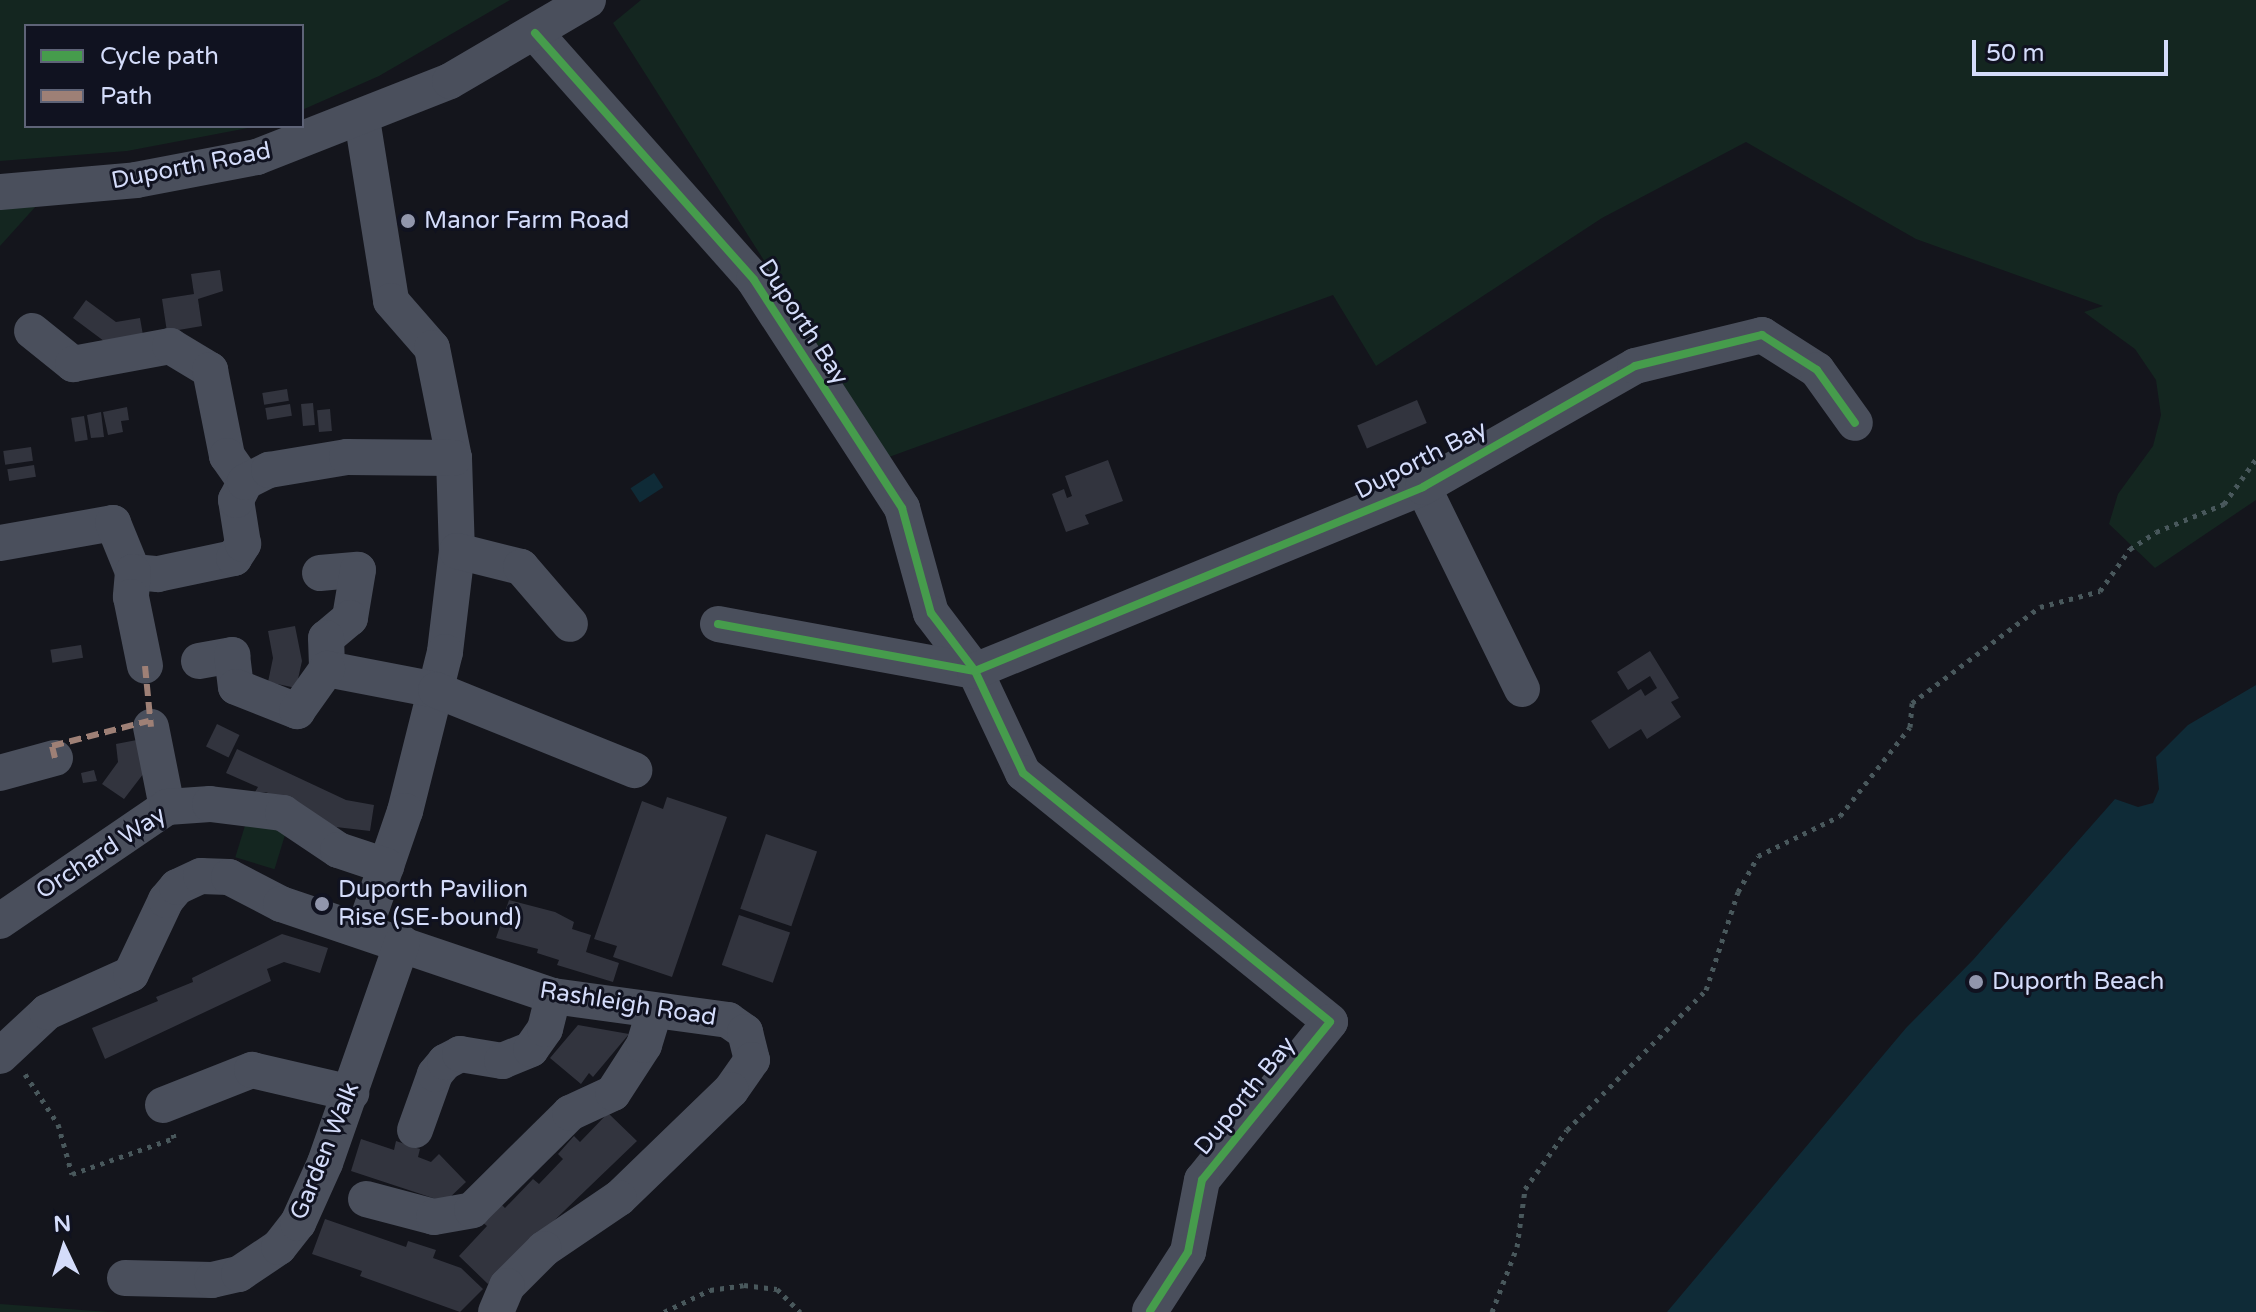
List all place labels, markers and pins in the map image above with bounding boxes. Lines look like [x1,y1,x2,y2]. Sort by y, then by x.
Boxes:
place label: Manor Farm Road [424,207,629,235]
marker: Manor Farm Road [399,212,417,230]
place label: Duporth Pavilion Rise (SE-bound) [338,876,528,932]
marker: Duporth Pavilion Rise (SE-bound) [313,895,331,913]
place label: Duporth Beach [1992,968,2164,996]
marker: Duporth Beach [1967,973,1985,991]

